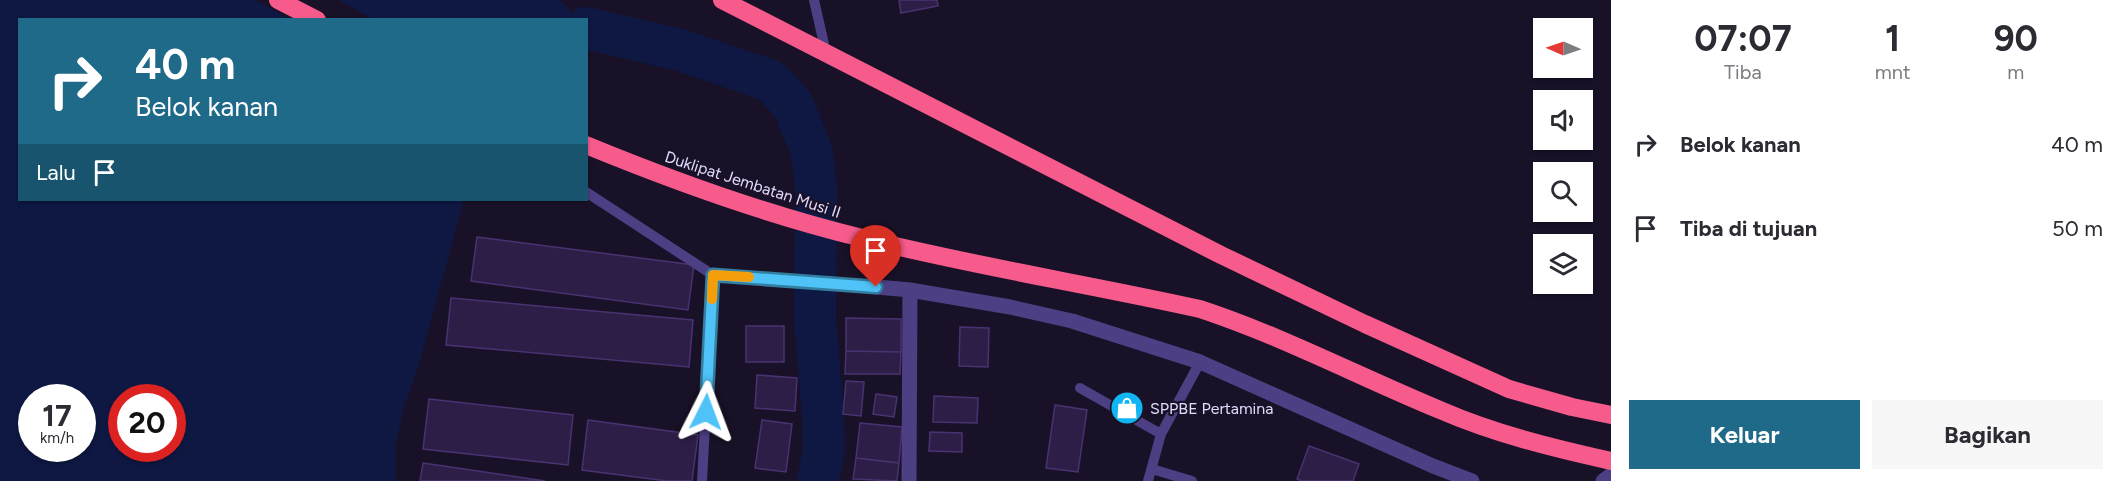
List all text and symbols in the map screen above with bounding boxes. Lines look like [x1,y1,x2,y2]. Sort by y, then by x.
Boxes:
text: 07:07 [1694,17,1792,60]
text: 1 [1885,17,1900,60]
text: 90 [1994,17,2038,60]
north arrow [1533,18,1593,78]
map controls [1533,18,1593,294]
text: 40 m [135,39,235,90]
icon: right [36,42,114,120]
text: Tiba [1724,60,1762,84]
text: mnt [1875,60,1911,84]
text: m [2007,60,2024,84]
text: Belok kanan [135,90,278,123]
button: sound [1533,90,1593,150]
icon: right [1629,128,1662,161]
text: Belok kanan [1680,131,1801,158]
text: 40 m [2051,131,2103,158]
street label: Duklipat Jembatan Musi II [662,147,843,222]
icon: arrive [88,156,121,189]
text: Lalu [36,159,76,186]
button: search [1533,162,1593,222]
icon: arrive [1629,212,1662,245]
text: Tiba di tujuan [1680,215,1817,242]
text: 50 m [2052,215,2103,242]
pin [850,225,901,287]
icon: arrive [859,234,892,267]
button: layers [1533,234,1593,294]
position arrow [674,380,738,444]
speed limit sign: 20 [108,384,186,462]
shop icon: SPPBE Pertamina [1109,390,1145,426]
text: 17 [42,397,72,434]
place label: SPPBE Pertamina [1150,399,1273,418]
button: Keluar [1629,400,1860,469]
button: Bagikan [1872,400,2103,469]
text: km/h [40,429,74,447]

